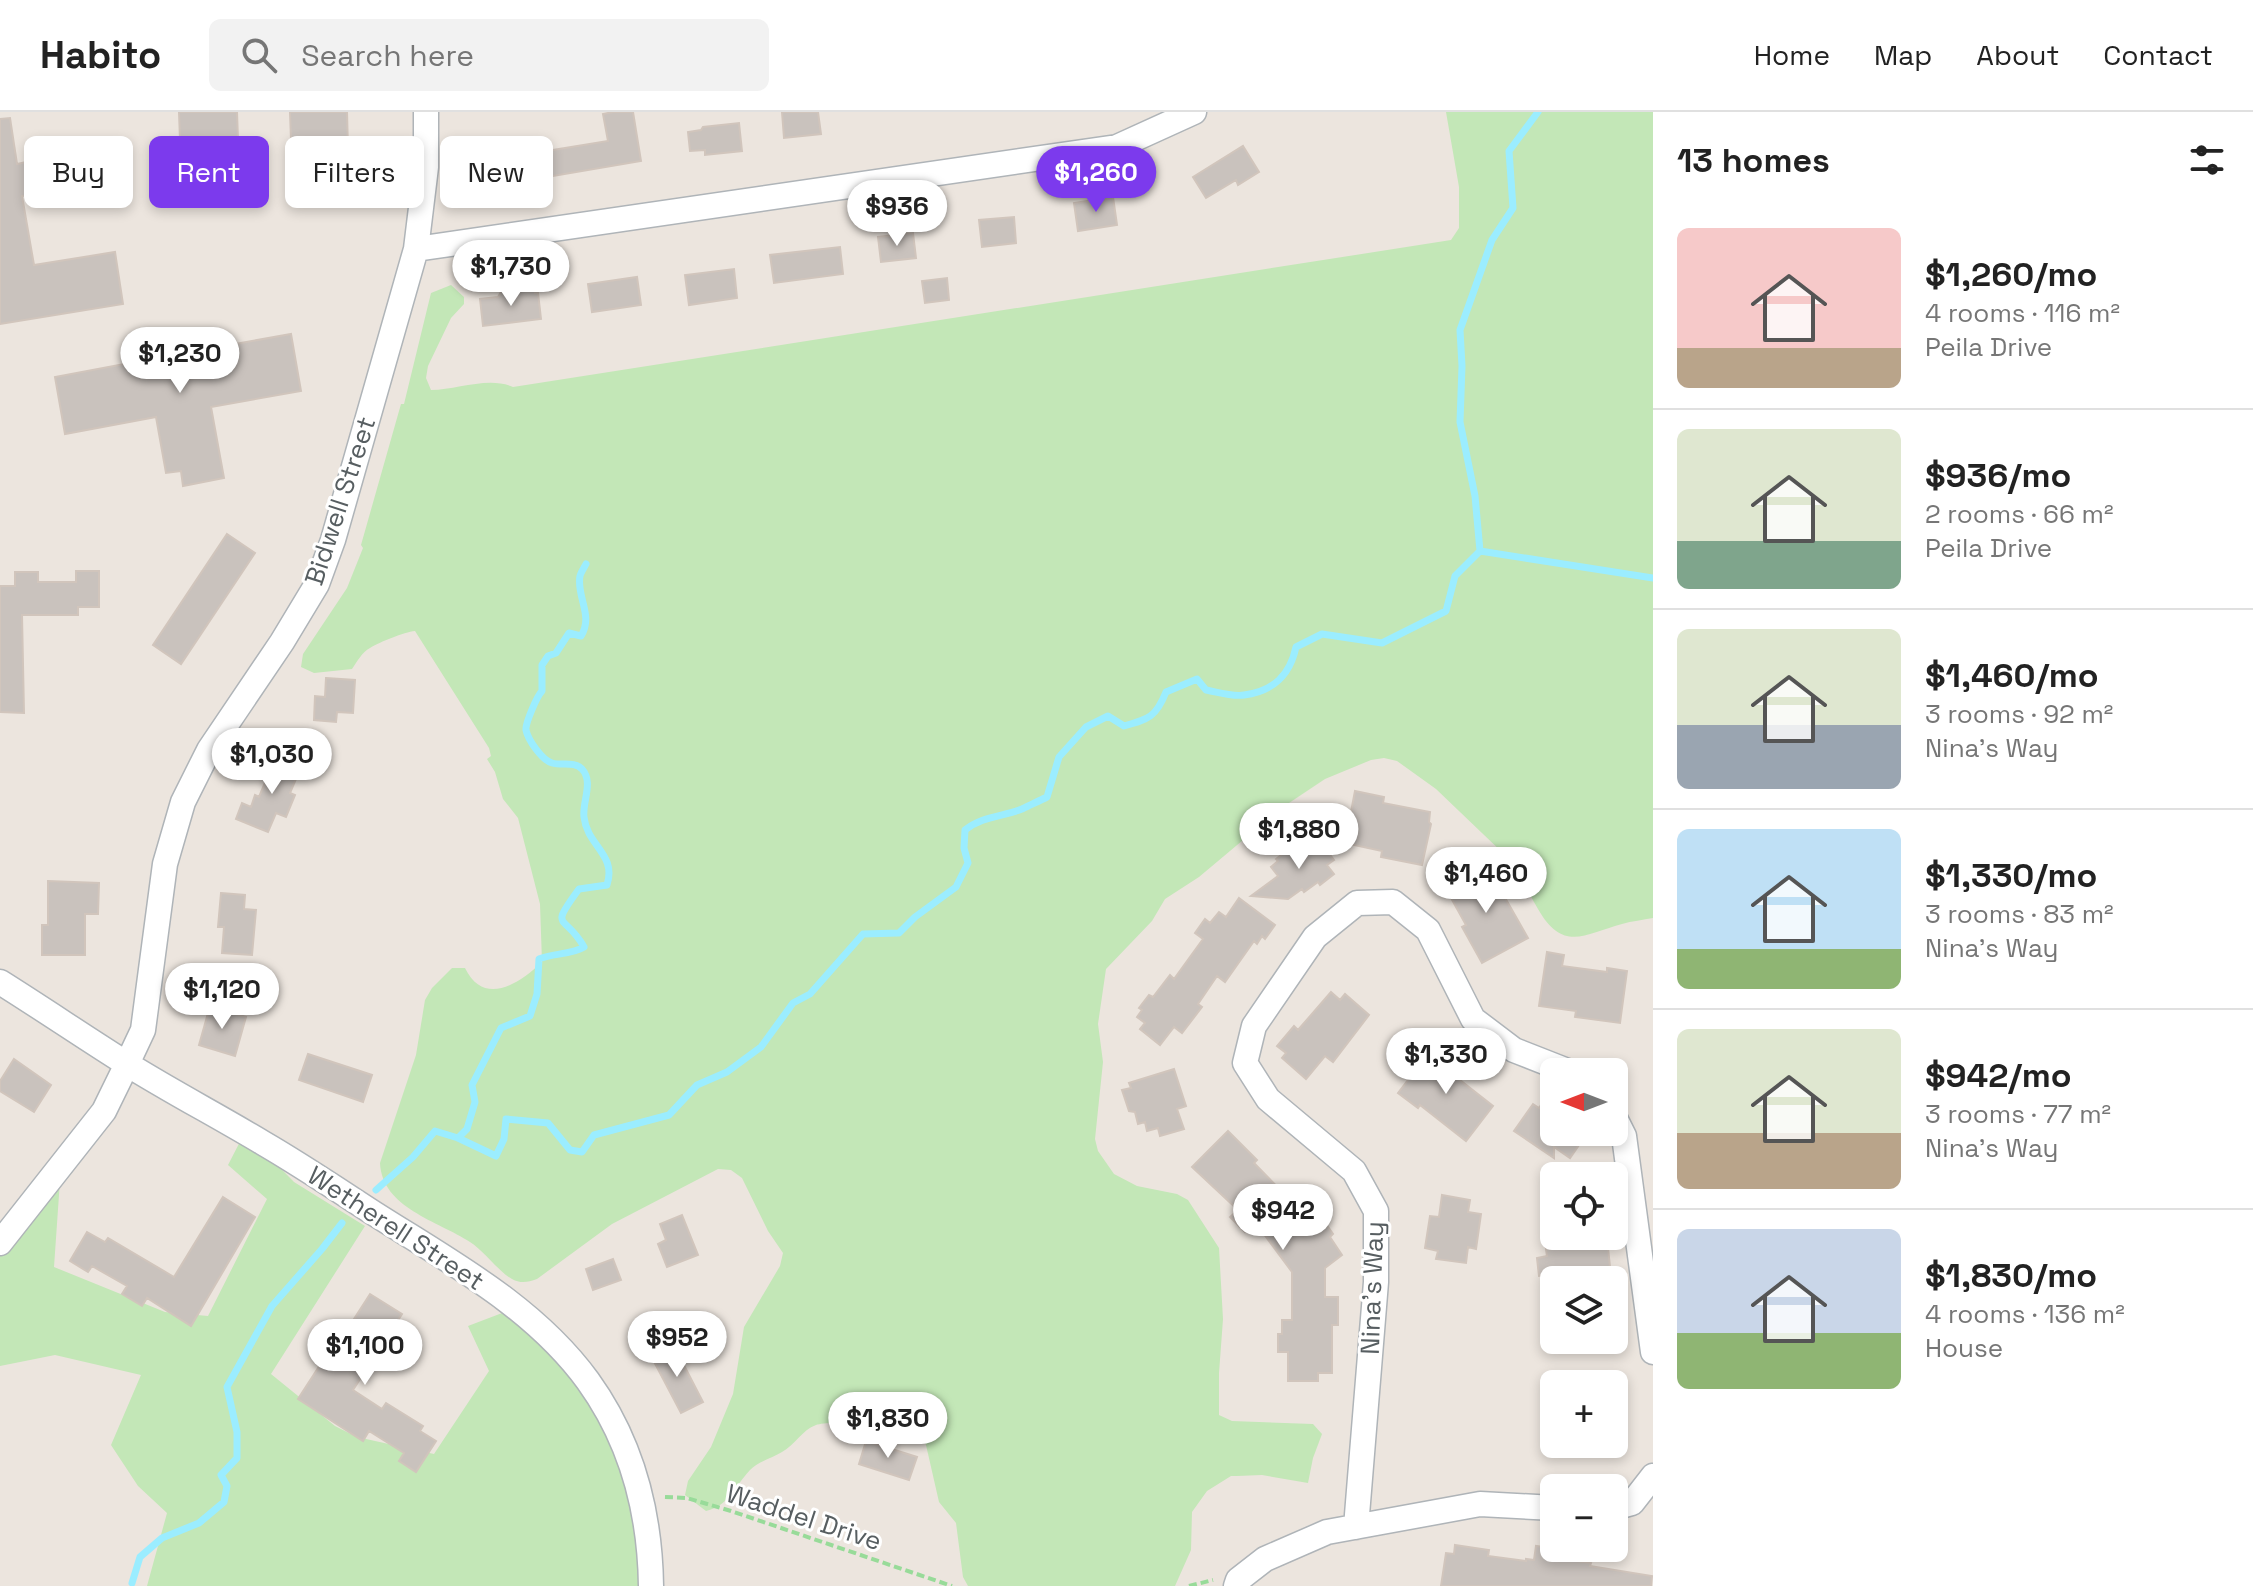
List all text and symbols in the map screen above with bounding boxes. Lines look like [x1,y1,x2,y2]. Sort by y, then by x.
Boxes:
search box [209,19,769,91]
text: Habito [40,31,161,79]
icon: search [237,33,281,77]
text: Search here [301,36,474,75]
text: Home [1754,37,1830,73]
text: Map [1874,37,1932,73]
text: About [1976,37,2059,73]
text: Contact [2103,37,2213,73]
chip: Buy [24,136,133,208]
chip: Rent [149,136,269,208]
chip: Filters [285,136,424,208]
chip: New [440,136,553,208]
icon: filters [2185,138,2229,182]
text: 13 homes [1677,139,1830,182]
pin: $1,260 [1031,146,1161,214]
text: $1,260 [1054,155,1138,189]
pin: $936 [850,180,944,248]
text: $936 [865,189,929,223]
pin: $1,730 [446,240,576,308]
text: $1,730 [470,249,552,283]
text: $1,260/mo [1925,253,2097,296]
icon: home [1741,260,1837,356]
text: 4 rooms · 116 m² [1925,296,2120,330]
pin: $1,230 [115,327,245,395]
text: Peila Drive [1925,330,2052,364]
text: $1,230 [138,336,222,370]
street label: Bidwell Street [297,412,383,590]
text: $936/mo [1925,454,2071,497]
icon: home [1741,461,1837,557]
text: 2 rooms · 66 m² [1925,497,2114,531]
text: Peila Drive [1925,531,2052,565]
text: $1,460/mo [1925,654,2099,697]
icon: home [1741,661,1837,757]
text: 3 rooms · 92 m² [1925,697,2113,731]
pin: $1,030 [207,728,337,796]
text: Nina's Way [1925,731,2058,765]
text: $1,030 [230,737,314,771]
pin: $1,880 [1234,803,1364,871]
text: $1,880 [1257,812,1341,846]
pin: $1,460 [1421,847,1551,915]
text: $1,330/mo [1925,854,2097,897]
text: $1,460 [1444,856,1528,890]
icon: home [1741,861,1837,957]
text: 3 rooms · 83 m² [1925,897,2114,931]
text: Nina's Way [1925,931,2058,965]
pin: $1,120 [157,963,287,1031]
text: $1,120 [183,972,261,1006]
pin: $1,330 [1381,1028,1511,1096]
text: $1,330 [1404,1037,1488,1071]
text: $942/mo [1925,1054,2071,1097]
north arrow [1540,1058,1628,1146]
map controls [1540,1058,1628,1562]
icon: home [1741,1061,1837,1157]
text: 3 rooms · 77 m² [1925,1097,2111,1131]
text: Nina's Way [1925,1131,2058,1165]
street label: Wetherell Street [301,1158,491,1298]
button: locate [1540,1162,1628,1250]
pin: $942 [1236,1184,1330,1252]
text: $942 [1251,1193,1315,1227]
street label: Nina's Way [1353,1221,1391,1355]
text: $1,830/mo [1925,1254,2097,1297]
icon: home [1741,1261,1837,1357]
button: layers [1540,1266,1628,1354]
text: 4 rooms · 136 m² [1925,1297,2125,1331]
pin: $952 [630,1311,724,1379]
pin: $1,100 [300,1319,430,1387]
text: $952 [646,1320,708,1354]
text: $1,100 [325,1328,405,1362]
text: House [1925,1331,2003,1365]
button: + [1540,1370,1628,1458]
pin: $1,830 [823,1392,953,1460]
text: $1,830 [846,1401,930,1435]
button: − [1540,1474,1628,1562]
street label: Waddel Drive [722,1476,886,1558]

